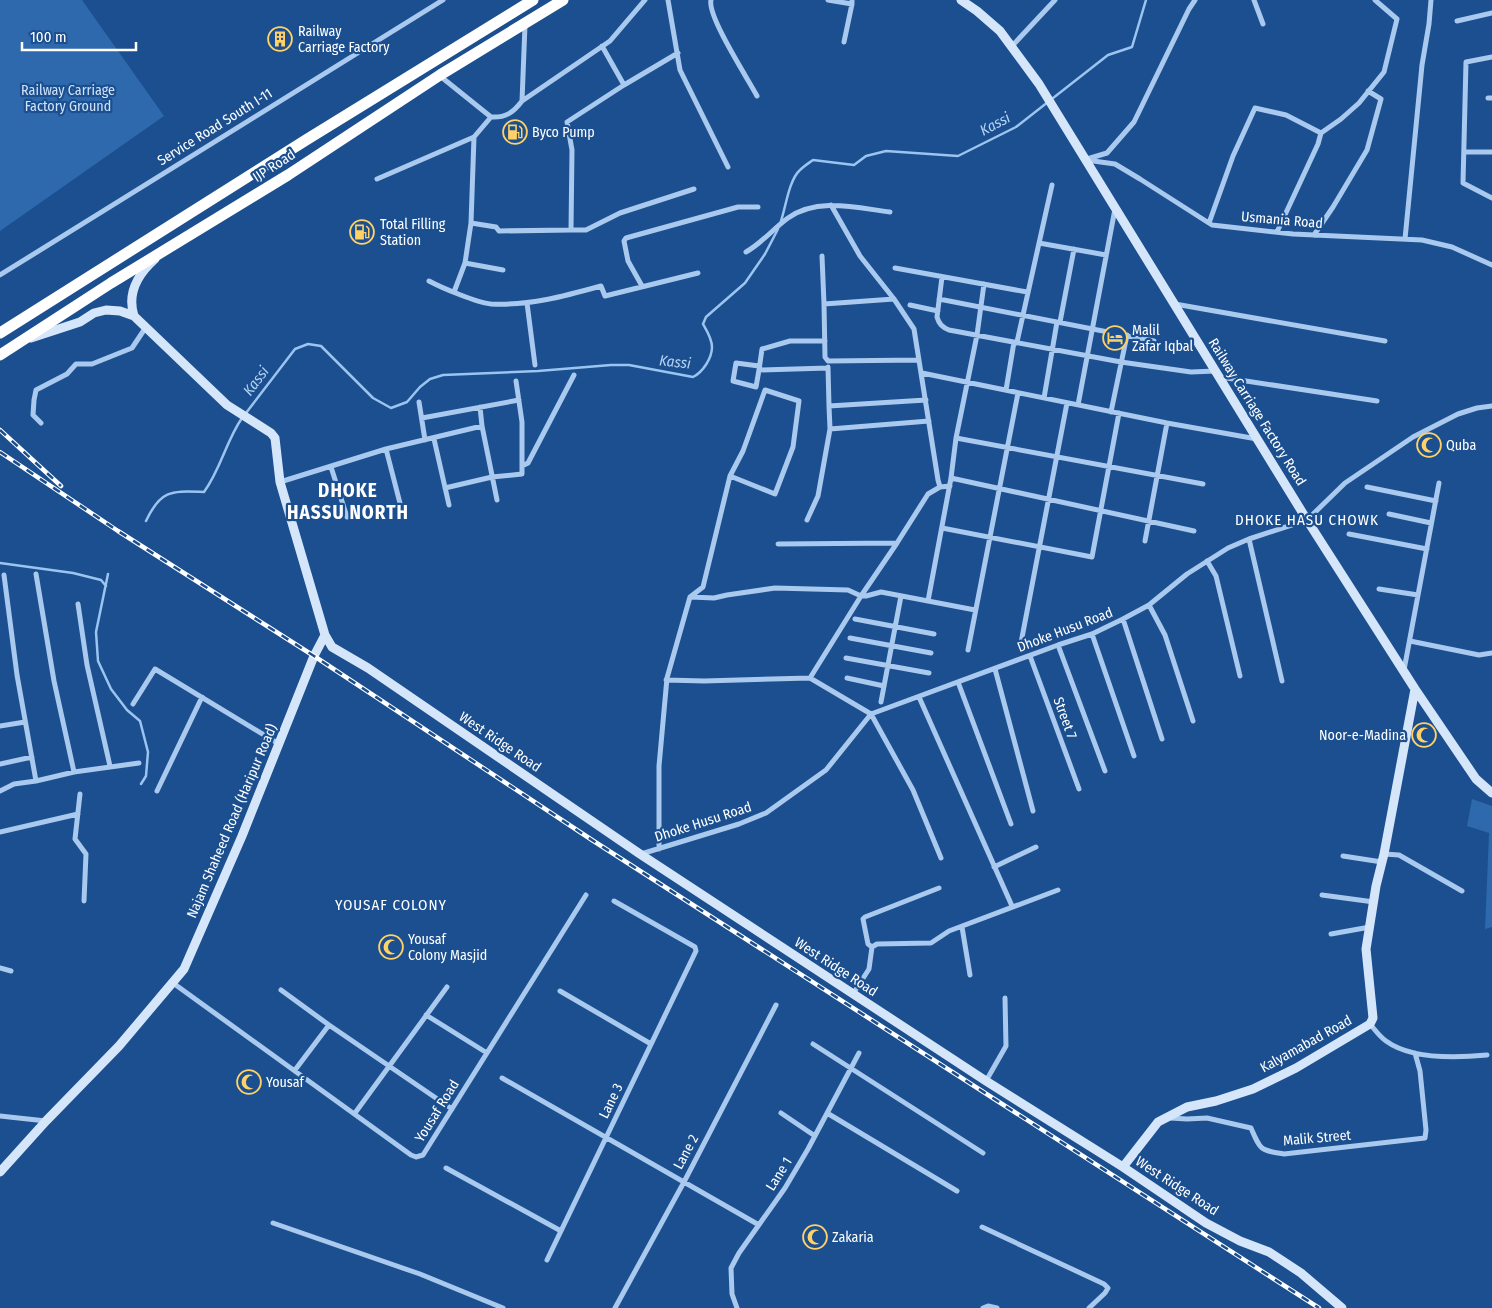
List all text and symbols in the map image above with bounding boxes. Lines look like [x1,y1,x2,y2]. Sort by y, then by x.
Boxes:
scale bar [22,20,136,52]
place label: Railway Carriage Factory [298,23,390,56]
building icon: Railway Carriage Factory [267,26,293,52]
text: 100 m [30,28,67,46]
park label: Railway Carriage Factory Ground [21,82,115,115]
street label: Service Road South I-11 [154,85,276,169]
water label: Kassi [977,108,1013,139]
fuel station icon: Byco Pump [502,119,528,145]
place label: Byco Pump [532,124,595,141]
street label: IJP Road [250,146,298,186]
street label: Usmania Road [1240,208,1324,232]
place label: Total Filling Station [380,216,446,249]
fuel station icon: Total Filling Station [349,219,375,245]
place label: Malil Zafar Iqbal [1132,322,1193,355]
hotel icon: Malil Zafar Iqbal [1102,325,1128,351]
street label: Railway Carriage Factory Road [1205,335,1309,489]
water label: Kassi [658,351,692,373]
water label: Kassi [239,363,273,399]
mosque icon: Quba [1416,432,1442,458]
place label: Quba [1446,437,1476,454]
district label: DHOKE HASSU NORTH [287,479,409,524]
district label: DHOKE HASU CHOWK [1235,511,1379,529]
street label: Dhoke Husu Road [1015,604,1115,656]
street label: Street 7 [1050,695,1081,742]
street label: West Ridge Road [456,708,544,776]
street label: Najam Shaheed Road (Haripur Road) [183,721,281,921]
mosque icon: Noor-e-Madina [1411,722,1437,748]
place label: Noor-e-Madina [1319,727,1406,744]
street label: Dhoke Husu Road [652,798,754,846]
district label: YOUSAF COLONY [335,896,447,914]
place label: Yousaf Colony Masjid [408,931,487,964]
mosque icon: Yousaf Colony Masjid [378,934,404,960]
street label: West Ridge Road [791,934,881,1000]
street label: Kalyamabad Road [1257,1012,1355,1076]
mosque icon: Yousaf [236,1069,262,1095]
place label: Yousaf [266,1074,306,1091]
street label: Yousaf Road [411,1077,463,1145]
street label: Lane 3 [595,1081,627,1121]
street label: Malik Street [1282,1127,1352,1149]
street label: Lane 2 [670,1132,702,1172]
street label: West Ridge Road [1132,1153,1222,1219]
street label: Lane 1 [762,1154,796,1194]
mosque icon: Zakaria [802,1224,828,1250]
place label: Zakaria [832,1229,874,1246]

